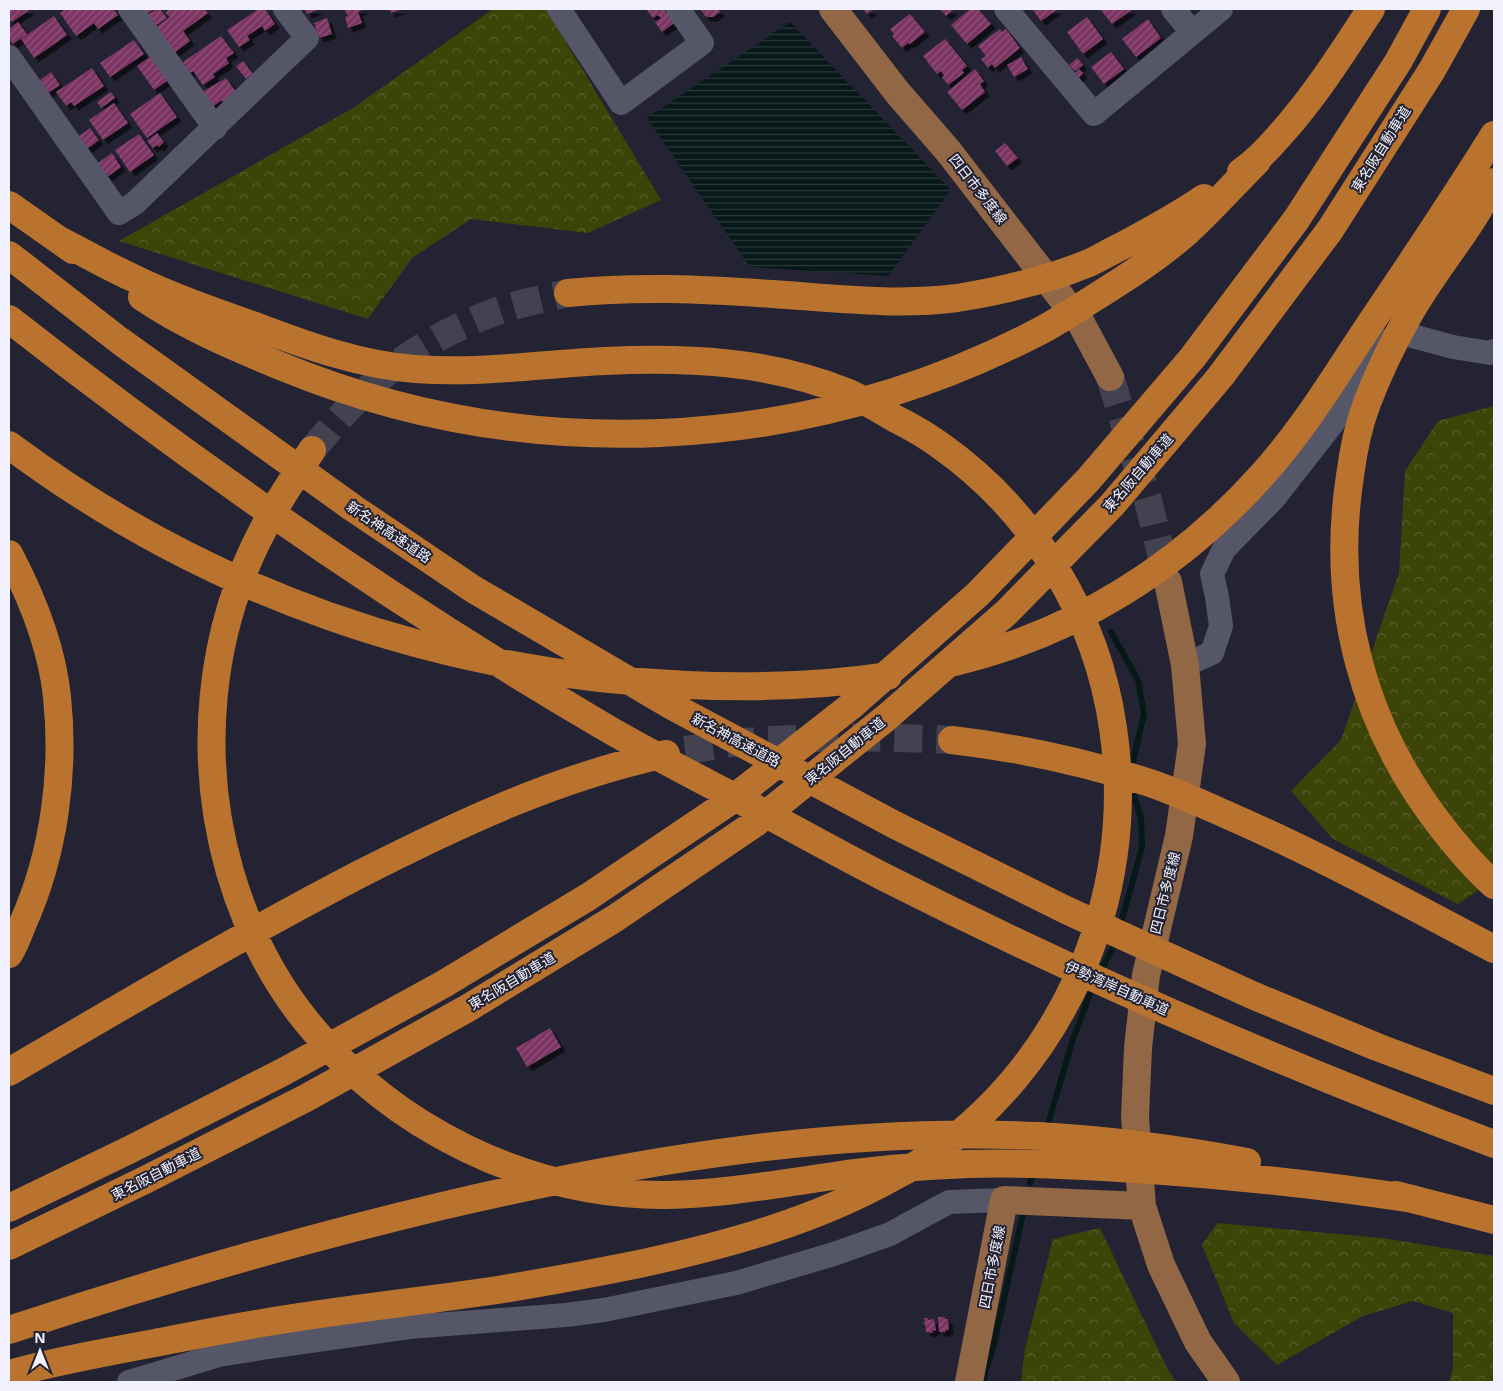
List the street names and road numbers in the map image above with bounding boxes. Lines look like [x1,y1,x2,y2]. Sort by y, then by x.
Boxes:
street label: 東名阪自動車道 [1347,102,1415,195]
street label: 四日市多度線 [945,150,1012,228]
street label: 東名阪自動車道 [1098,429,1177,516]
street label: 新名神高速道路 [343,496,435,567]
street label: 新名神高速道路 [689,708,784,771]
street label: 東名阪自動車道 [801,712,889,789]
street label: 四日市多度線 [1145,850,1184,936]
street label: 東名阪自動車道 [465,947,559,1014]
street label: 伊勢湾岸自動車道 [1062,956,1172,1019]
street label: 東名阪自動車道 [108,1143,204,1204]
street label: 四日市多度線 [974,1224,1009,1310]

